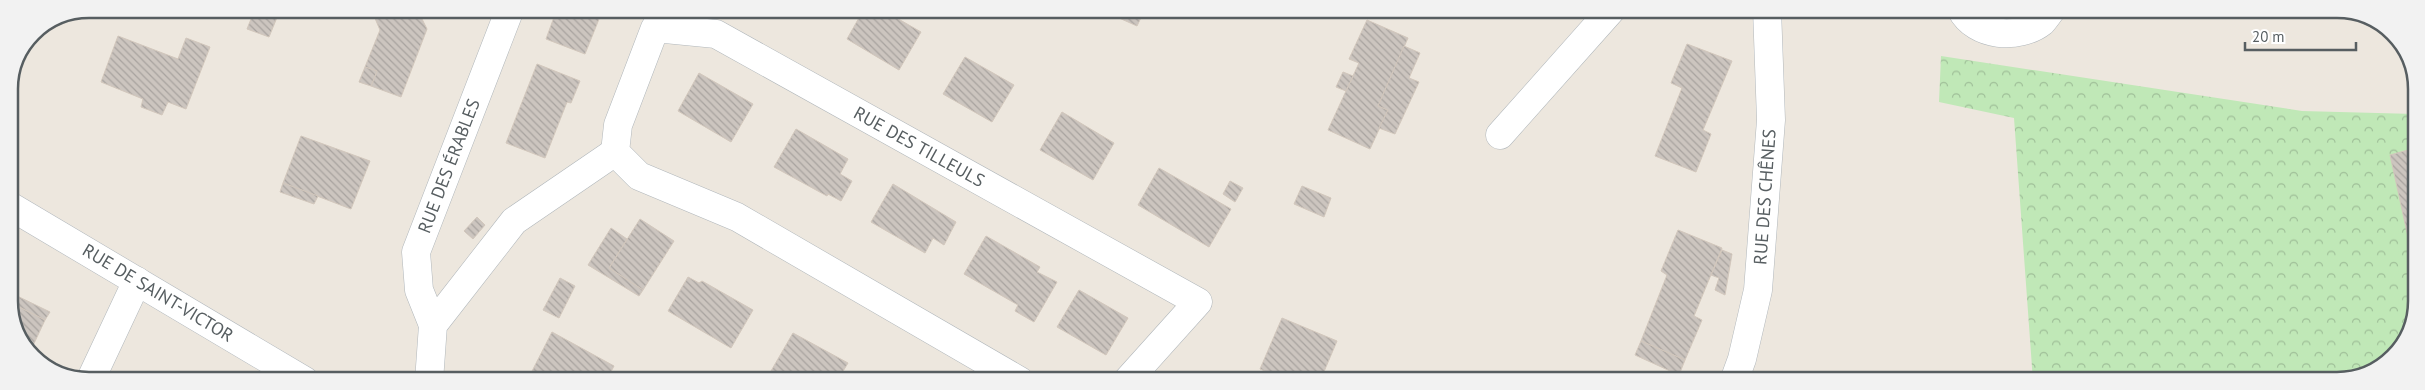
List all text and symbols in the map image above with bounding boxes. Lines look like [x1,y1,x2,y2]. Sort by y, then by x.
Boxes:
scale bar [2245,20,2356,52]
text: 20 m [2252,27,2285,46]
street label: RUE DES ÉRABLES [412,95,485,236]
street label: RUE DES TILLEULS [850,101,989,192]
street label: RUE DES CHÊNES [1748,128,1781,266]
street label: RUE DE SAINT-VICTOR [78,238,238,347]

